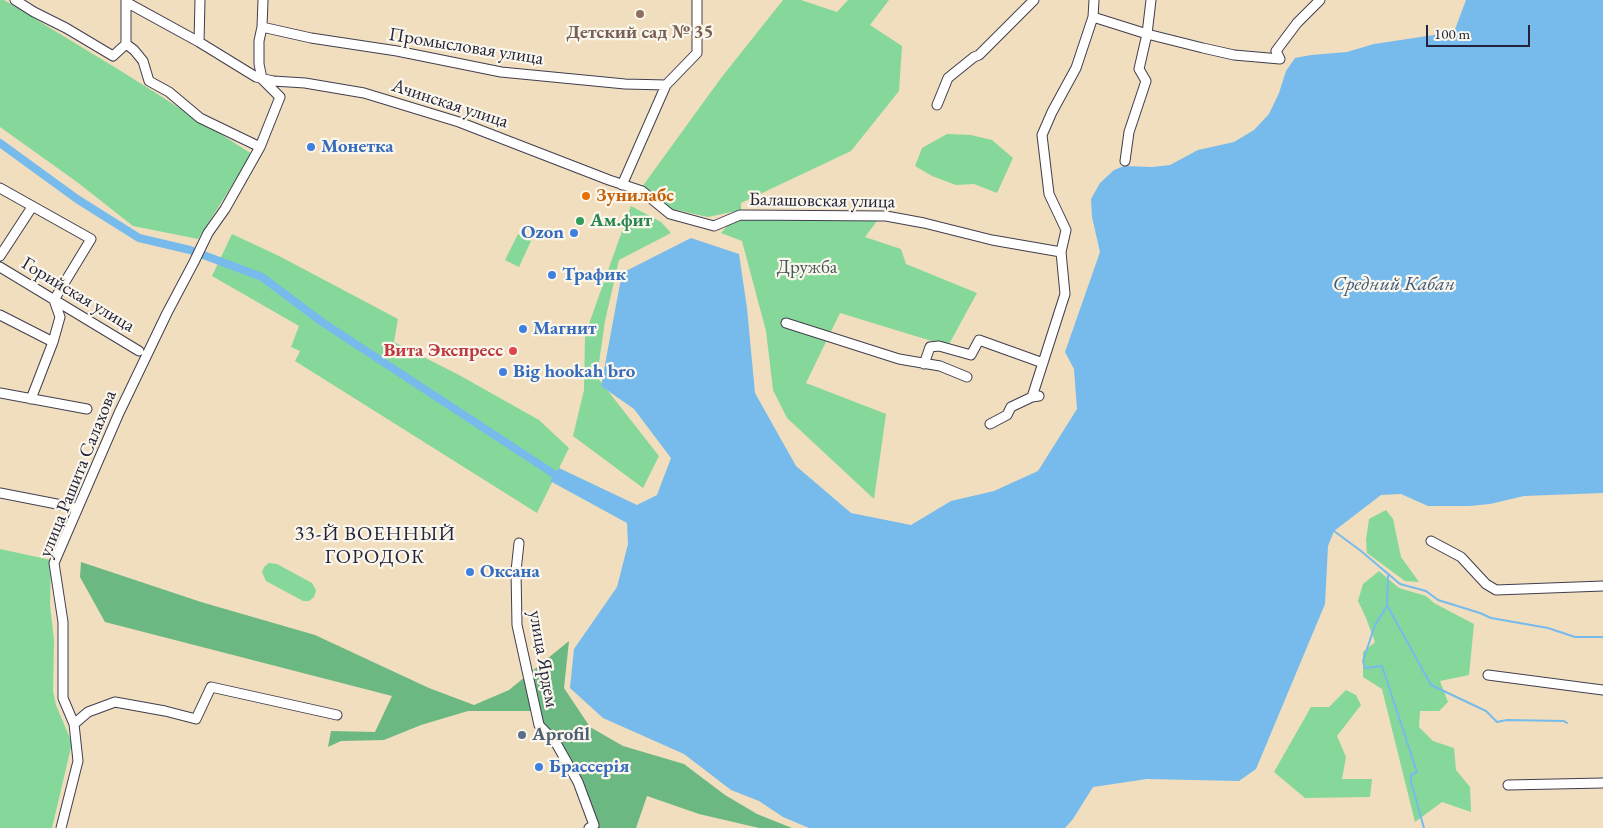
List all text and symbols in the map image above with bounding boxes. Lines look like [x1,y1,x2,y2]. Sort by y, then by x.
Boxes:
marker: Детский сад № 35 [634,8,646,20]
scale bar [1428,15,1532,47]
place label: Детский сад № 35 [566,22,714,44]
street label: Промысловая улица [387,24,545,70]
text: 100 m [1434,24,1470,43]
street label: Ачинская улица [389,74,511,134]
place label: Монетка [321,136,394,158]
marker: Монетка [305,141,317,153]
place label: Зунилабс [596,185,674,207]
street label: Балашовская улица [749,188,895,214]
marker: Зунилабс [580,190,592,202]
place label: Ам.фит [590,210,652,232]
marker: Ам.фит [574,215,586,227]
place label: Ozon [521,222,564,244]
marker: Ozon [568,227,580,239]
street label: Горийская улица [17,252,139,338]
park label: Дружба [777,257,837,279]
place label: Трафик [562,264,626,286]
marker: Трафик [546,269,558,281]
water label: Средний Кабан [1333,273,1455,297]
place label: Магнит [533,318,597,340]
marker: Магнит [517,323,529,335]
place label: Вита Экспресс [383,340,503,362]
marker: Вита Экспресс [507,345,519,357]
place label: Big hookah bro [513,361,635,383]
marker: Big hookah bro [497,366,509,378]
street label: улица Рашита Салахова [34,387,122,561]
district label: 33-Й ВОЕННЫЙ ГОРОДОК [293,523,457,570]
place label: Оксана [480,561,540,583]
marker: Оксана [464,566,476,578]
street label: улица Ярдем [523,609,563,709]
place label: Aprofil [532,724,590,746]
marker: Aprofil [516,729,528,741]
place label: Брассерiя [549,756,629,778]
marker: Брассерiя [533,761,545,773]

